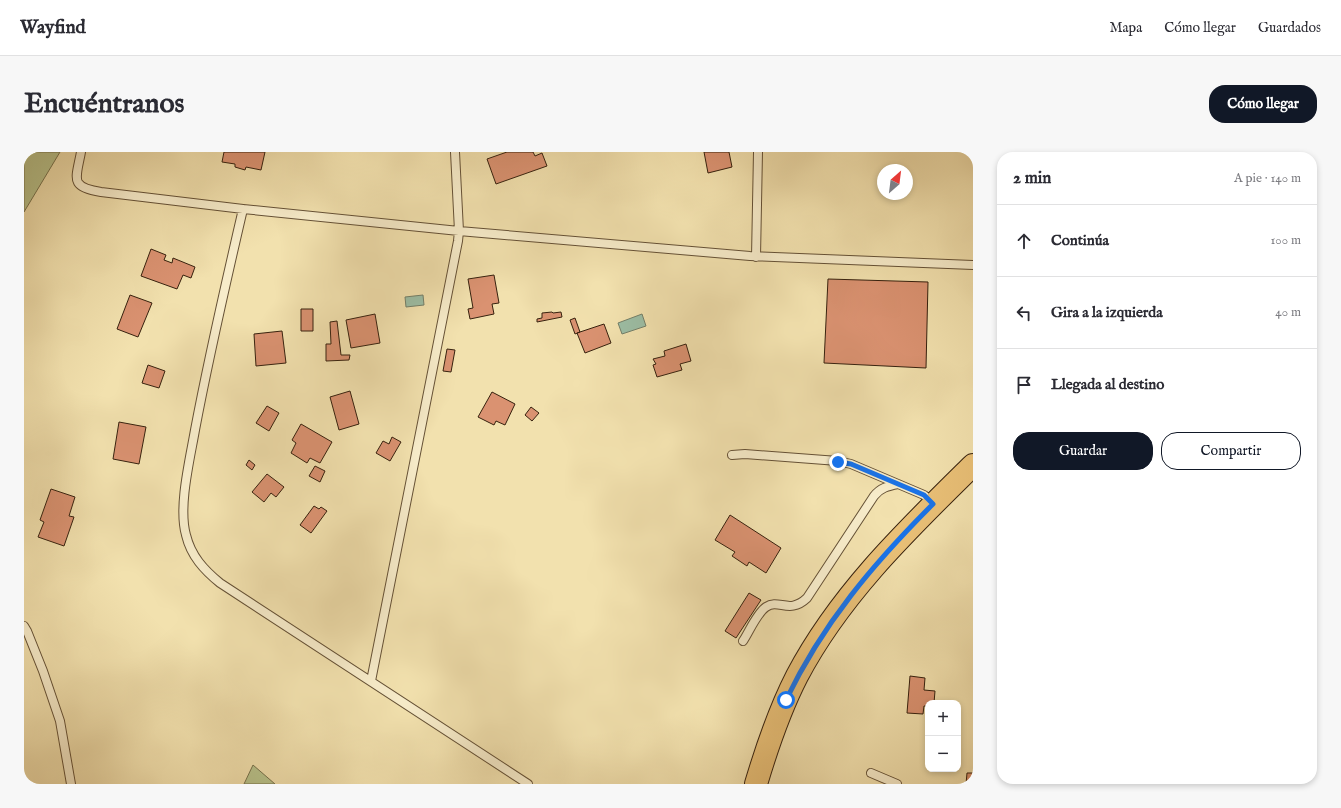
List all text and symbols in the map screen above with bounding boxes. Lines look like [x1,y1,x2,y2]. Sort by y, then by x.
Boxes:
text: Wayfind [20,16,86,40]
text: Mapa [1109,19,1142,37]
text: Cómo llegar [1164,19,1236,37]
text: Guardados [1258,19,1321,37]
button: Cómo llegar [1209,85,1317,123]
text: Encuéntranos [24,87,184,122]
north arrow [877,164,913,200]
text: 2 min [1013,168,1051,189]
text: A pie · 140 m [1234,170,1301,187]
icon: ahead [1013,230,1035,252]
text: Continúa [1051,231,1109,250]
text: 100 m [1271,232,1301,249]
icon: left [1013,302,1035,324]
text: Gira a la izquierda [1051,303,1163,322]
text: 40 m [1275,304,1301,321]
icon: arrive [1013,374,1035,396]
text: Llegada al destino [1051,375,1164,394]
button: Guardar [1013,432,1153,470]
button: Compartir [1161,432,1301,470]
route end [829,453,847,471]
route start [777,691,795,709]
map controls [925,700,961,772]
button: + [925,700,961,736]
button: − [925,736,961,772]

